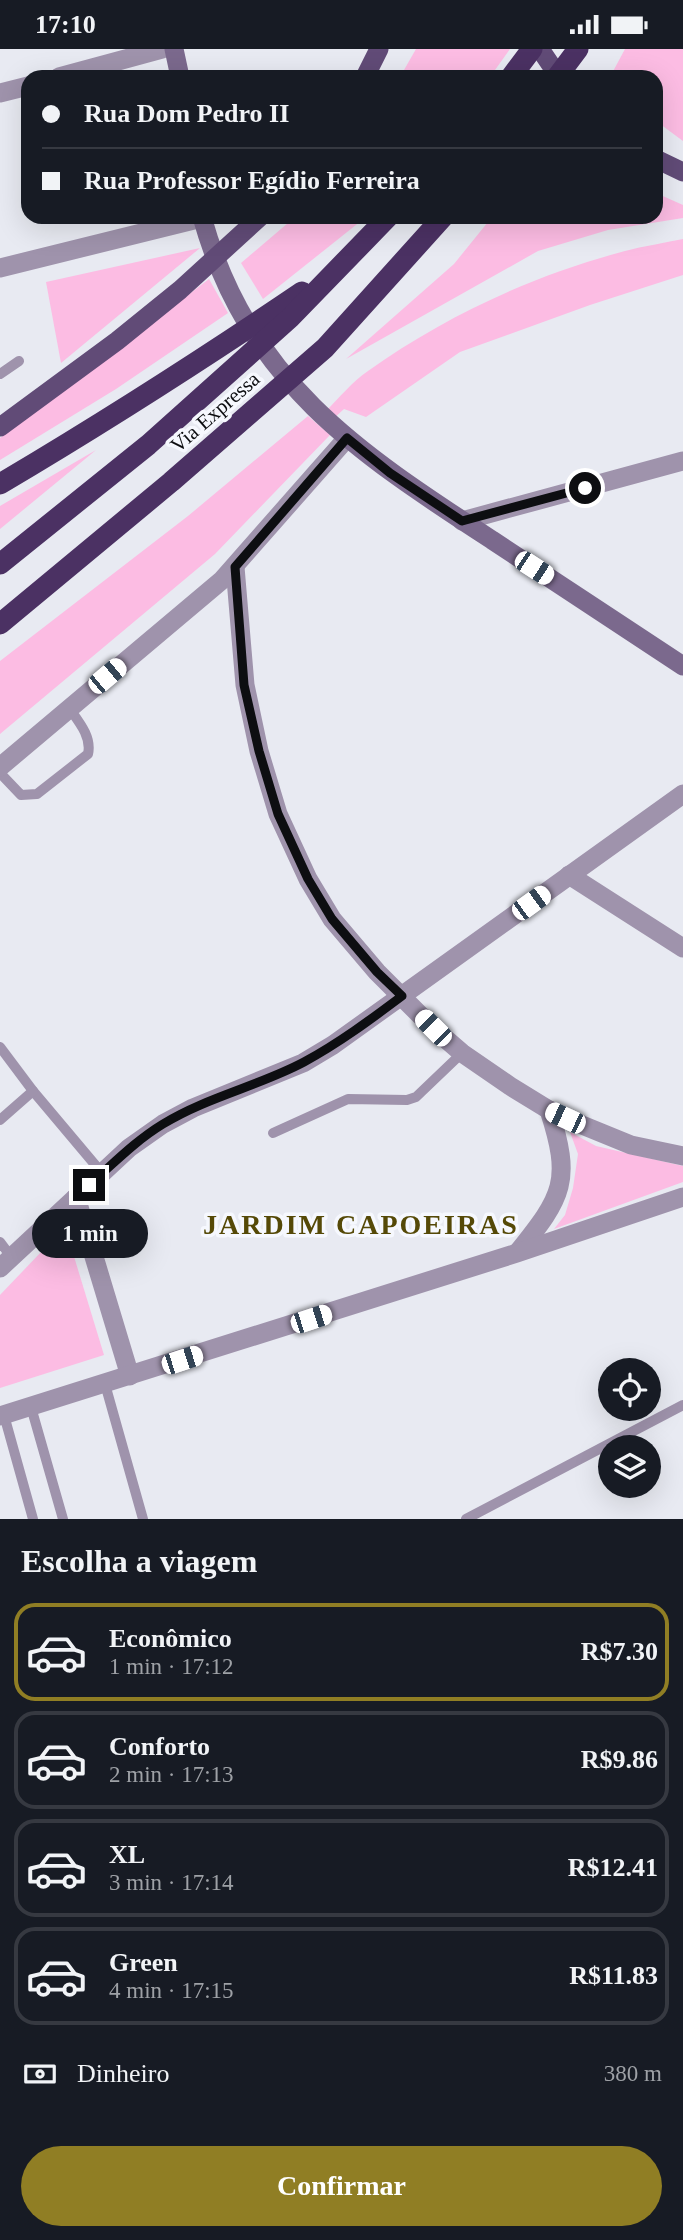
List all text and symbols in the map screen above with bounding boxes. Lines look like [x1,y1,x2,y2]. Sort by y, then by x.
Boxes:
text: 17:10 [35,10,96,39]
text: Rua Dom Pedro II [84,99,289,128]
text: Rua Professor Egídio Ferreira [84,166,420,195]
street label: Via Expressa [166,366,265,457]
route start [569,472,601,504]
car [511,548,558,588]
car [85,654,130,698]
car [508,882,555,924]
car [411,1006,456,1050]
car [542,1100,589,1136]
route end [73,1169,105,1201]
callout: 1 min [31,1209,147,1259]
district label: JARDIM CAPOEIRAS [203,1209,519,1240]
text: 1 min [62,1221,118,1246]
car [288,1303,335,1335]
car [159,1344,206,1376]
map controls [598,1358,661,1498]
button: locate [598,1358,661,1421]
button: layers [598,1435,661,1498]
text: Escolha a viagem [21,1543,257,1579]
icon: car [25,1621,88,1684]
text: Econômico [109,1624,232,1653]
text: R$7.30 [581,1637,658,1666]
text: 1 min · 17:12 [109,1654,234,1679]
icon: car [25,1729,88,1792]
text: Conforto [109,1732,210,1761]
text: R$9.86 [581,1745,658,1774]
text: 2 min · 17:13 [109,1762,234,1787]
icon: car [25,1837,88,1900]
text: XL [109,1840,145,1869]
text: R$12.41 [568,1853,658,1882]
text: 3 min · 17:14 [109,1870,234,1895]
icon: car [25,1945,88,2008]
text: Green [109,1948,178,1977]
text: R$11.83 [569,1961,658,1990]
text: 4 min · 17:15 [109,1978,234,2003]
icon: cash [21,2055,59,2093]
text: Dinheiro [77,2059,169,2088]
text: 380 m [604,2061,662,2086]
button: Confirmar [21,2146,662,2226]

